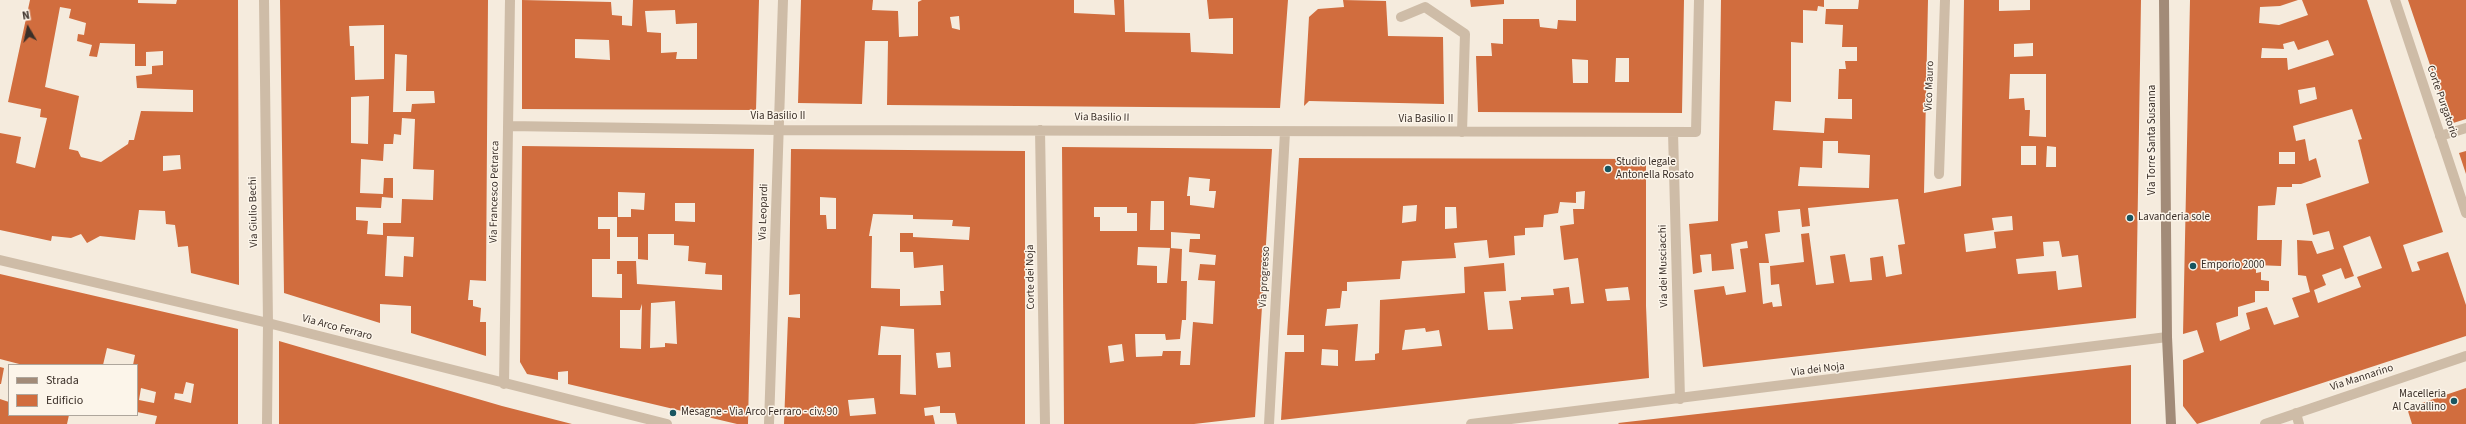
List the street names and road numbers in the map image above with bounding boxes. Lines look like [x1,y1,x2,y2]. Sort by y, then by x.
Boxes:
street label: Vico Mauro [1923,61,1937,111]
street label: Corte Purgatorio [2423,64,2461,140]
street label: Via Torre Santa Susanna [2146,85,2160,195]
street label: Via Basilio II [751,110,805,124]
street label: Via Basilio II [1074,111,1130,125]
street label: Via Basilio II [1399,113,1453,127]
street label: Via Francesco Petrarca [488,141,502,243]
street label: Via Giulio Bechi [247,176,261,248]
street label: Via Leopardi [756,183,772,241]
street label: Via dei Musciacchi [1657,224,1671,308]
street label: Corte dei Noja [1024,244,1038,310]
street label: Via progresso [1257,246,1273,308]
street label: Via Arco Ferraro [300,312,374,344]
street label: Via dei Noja [1790,360,1846,380]
street label: Via Mannarino [2329,362,2395,394]

